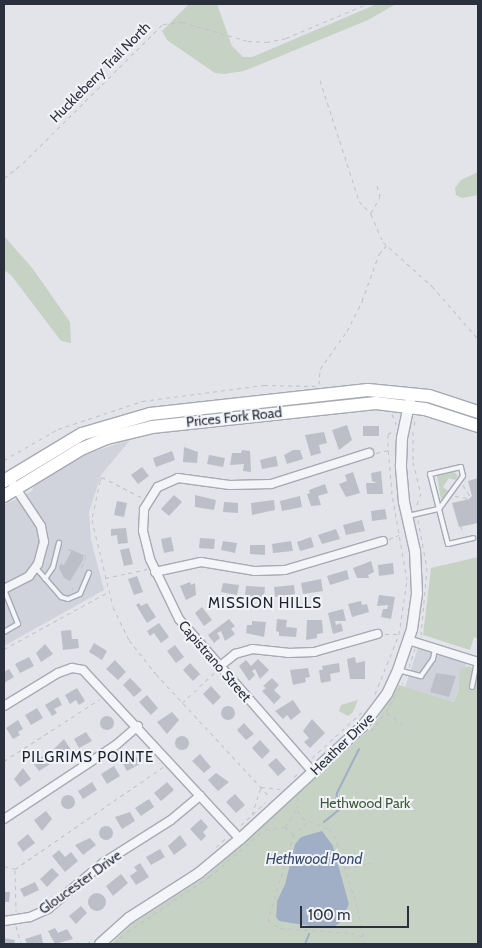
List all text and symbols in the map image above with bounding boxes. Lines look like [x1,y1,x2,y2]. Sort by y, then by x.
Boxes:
street label: Huckleberry Trail North [46,18,154,126]
street label: Prices Fork Road [185,404,283,430]
district label: MISSION HILLS [206,595,324,613]
street label: Capistrano Street [175,617,255,705]
street label: Heather Drive [307,710,377,778]
district label: PILGRIMS POINTE [20,749,156,767]
park label: Hethwood Park [320,795,410,811]
street label: Gloucester Drive [36,847,124,917]
water label: Hethwood Pond [266,851,362,869]
scale bar [302,896,411,928]
text: 100 m [308,906,350,924]

